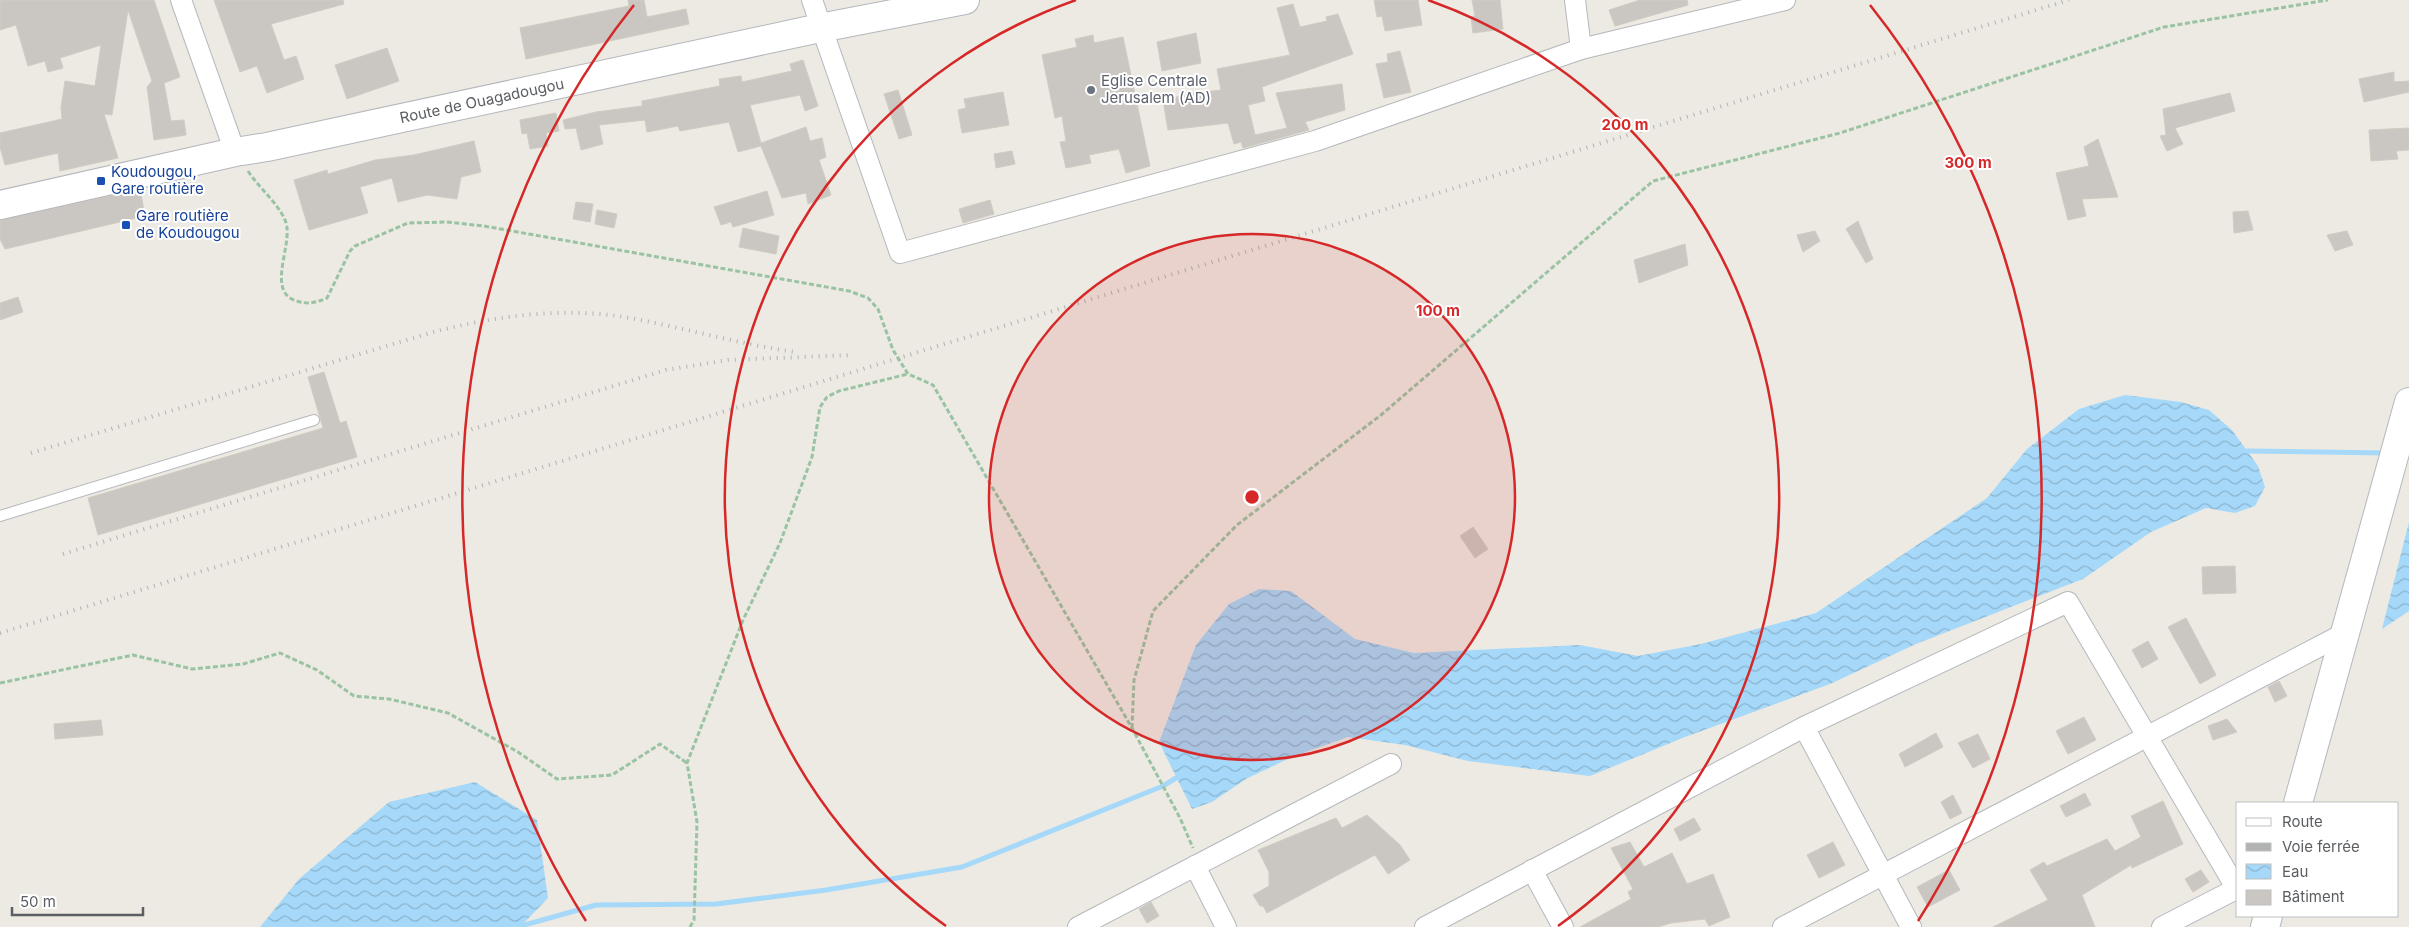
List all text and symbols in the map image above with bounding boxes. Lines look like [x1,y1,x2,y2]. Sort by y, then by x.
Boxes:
place label: Eglise Centrale Jerusalem (AD) [1101,71,1211,107]
street label: Route de Ouagadougou [398,74,566,127]
marker: Eglise Centrale Jerusalem (AD) [1085,84,1097,96]
text: 200 m [1602,115,1648,134]
text: 300 m [1944,153,1992,172]
place label: Koudougou, Gare routière [111,162,204,198]
marker: Koudougou, Gare routière [95,175,107,187]
place label: Gare routière de Koudougou [136,206,240,242]
marker: Gare routière de Koudougou [120,219,132,231]
text: 100 m [1416,301,1460,320]
centre of rings [1243,488,1261,506]
legend [2236,802,2399,917]
text: Route [2282,812,2323,831]
text: Voie ferrée [2282,837,2360,856]
text: Eau [2282,862,2308,881]
scale bar [12,884,144,916]
text: Bâtiment [2282,887,2345,906]
text: 50 m [20,892,56,911]

